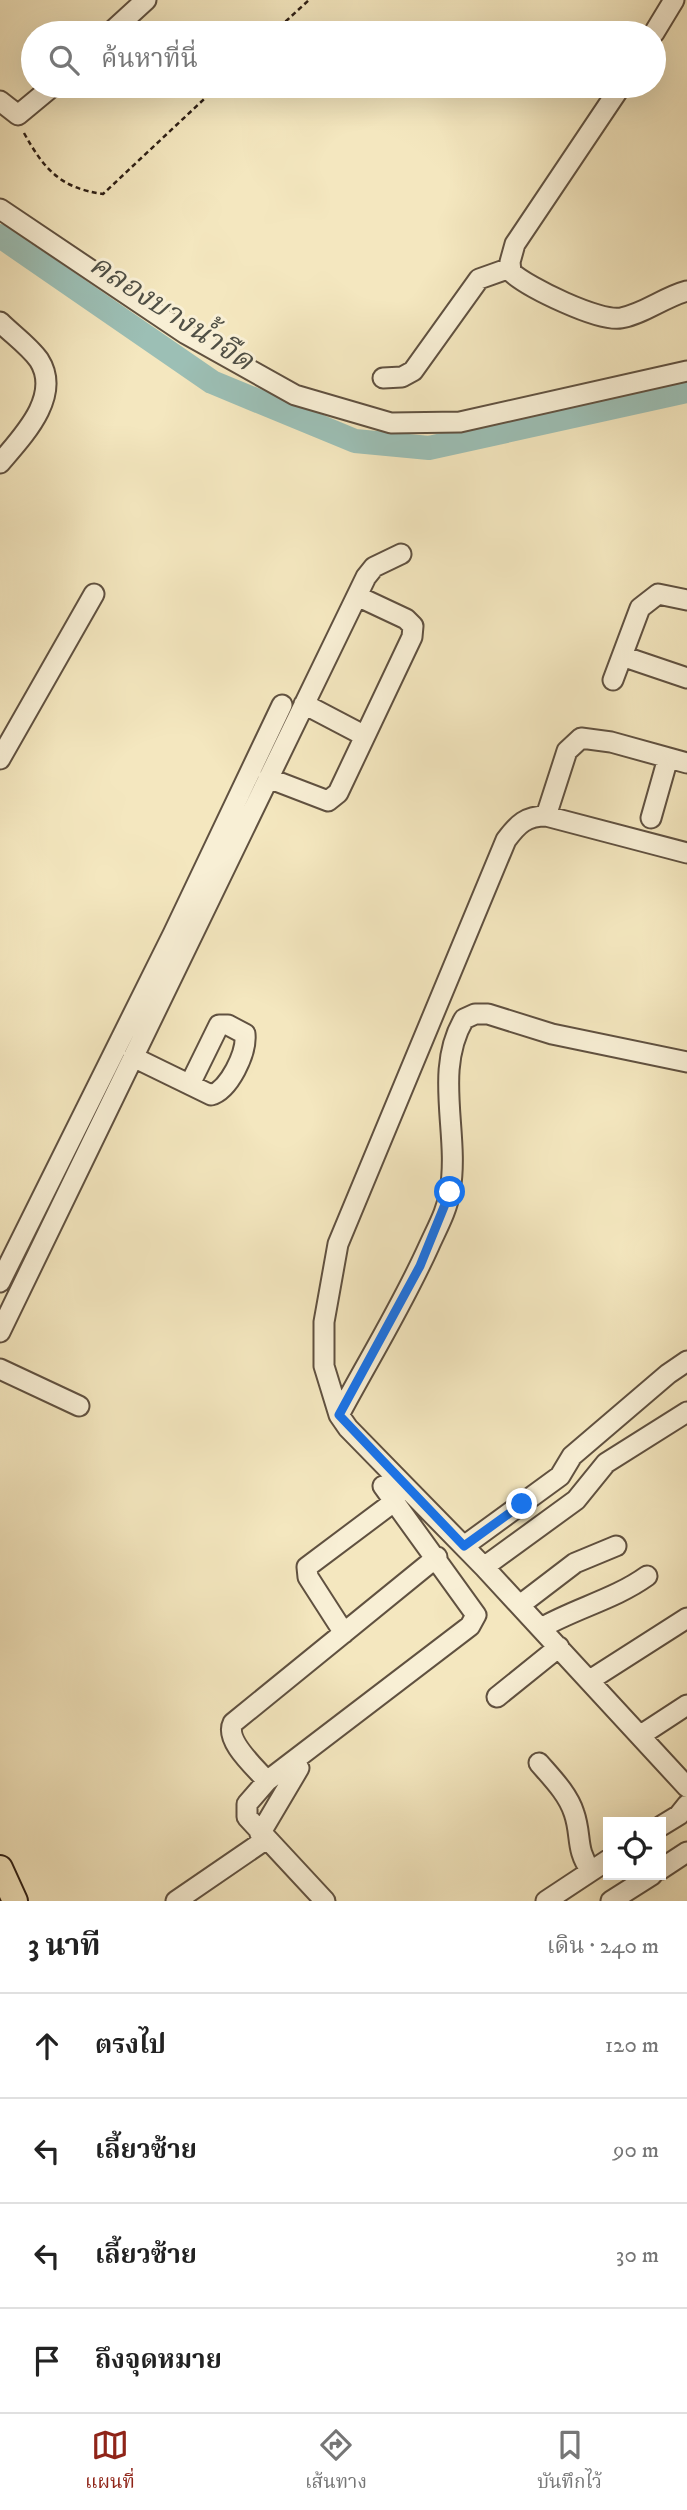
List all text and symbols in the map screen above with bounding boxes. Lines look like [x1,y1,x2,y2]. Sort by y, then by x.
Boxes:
search box [21,21,666,98]
icon: search [45,41,83,79]
text: ค้นหาที่นี่ [101,43,198,76]
water label: คลองบางน้ำจืด [82,242,263,380]
route start [434,1176,465,1207]
route end [506,1488,537,1519]
map controls [603,1817,666,1880]
button: locate [603,1817,666,1880]
text: 3 นาที [28,1928,100,1965]
text: เดิน · 240 m [547,1932,659,1961]
icon: ahead [28,2027,66,2065]
text: ตรงไป [95,2029,166,2062]
text: 120 m [605,2031,659,2060]
icon: left [28,2132,66,2170]
text: เลี้ยวซ้าย [95,2134,197,2167]
text: 90 m [613,2136,659,2165]
icon: left [28,2237,66,2275]
text: เลี้ยวซ้าย [95,2239,197,2272]
text: 30 m [616,2241,659,2270]
icon: arrive [28,2342,66,2380]
text: ถึงจุดหมาย [95,2344,222,2377]
tab: แผนที่ [85,2426,135,2498]
tab: เส้นทาง [305,2426,367,2498]
tab: บันทึกไว้ [537,2426,602,2498]

